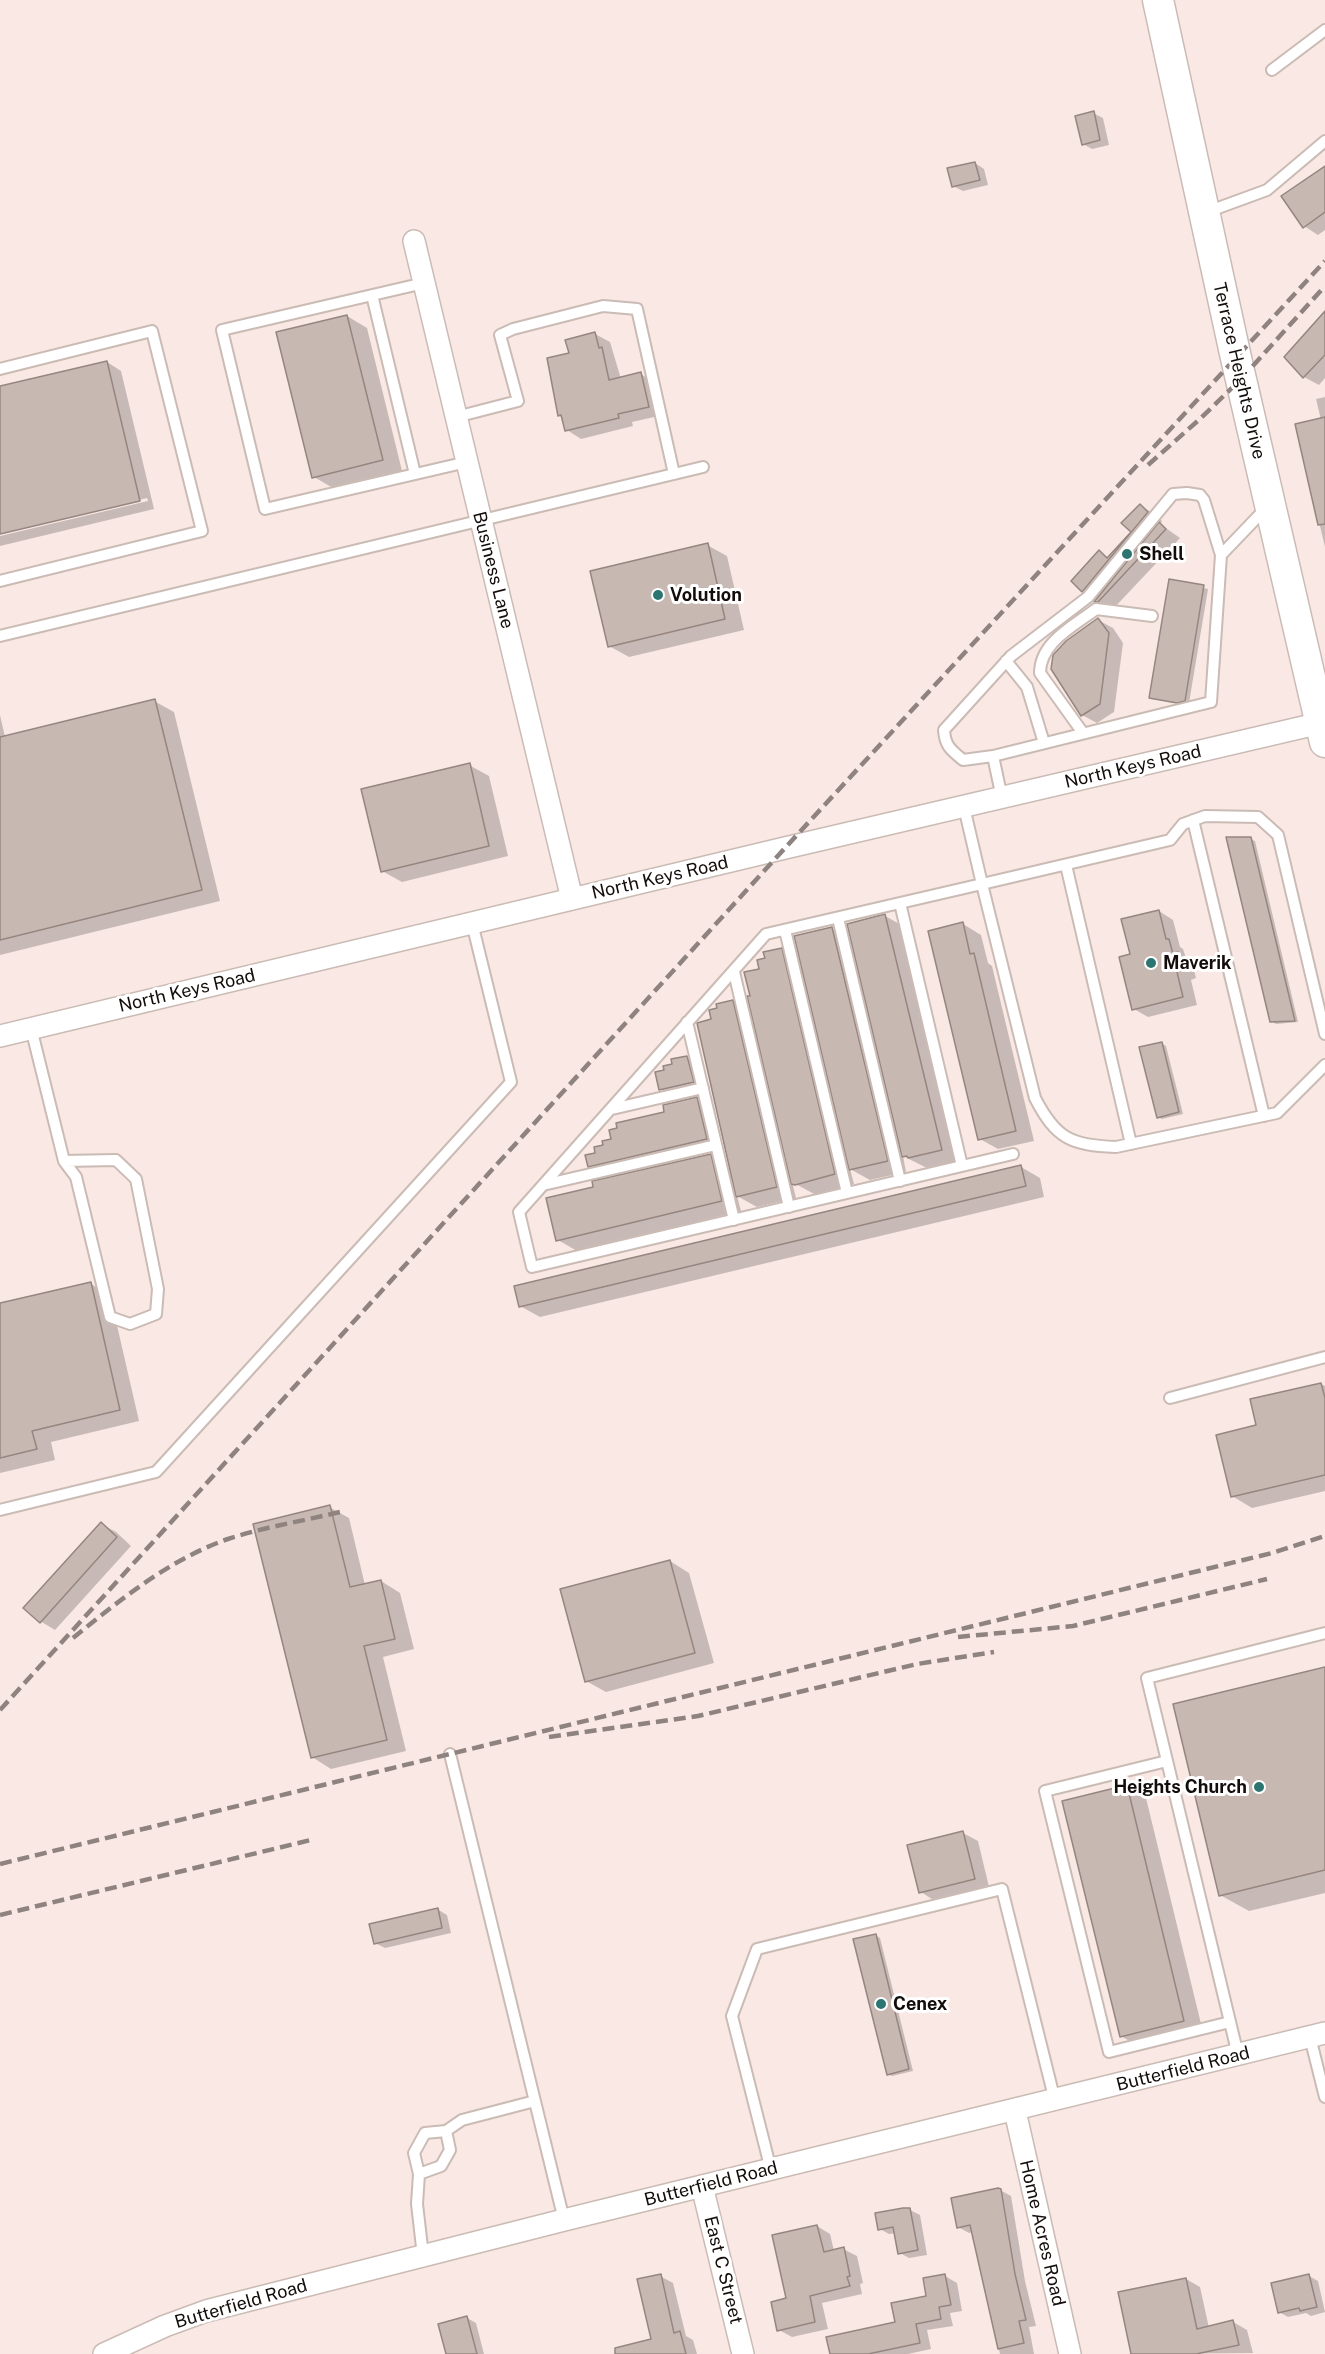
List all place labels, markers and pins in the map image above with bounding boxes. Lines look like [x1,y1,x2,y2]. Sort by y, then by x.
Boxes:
place label: Shell [1139,543,1184,565]
marker: Shell [1120,547,1134,561]
place label: Volution [670,584,742,606]
marker: Volution [651,588,665,602]
place label: Maverik [1163,952,1232,974]
marker: Maverik [1144,956,1158,970]
place label: Heights Church [1113,1776,1247,1798]
marker: Heights Church [1252,1780,1266,1794]
place label: Cenex [893,1993,947,2015]
marker: Cenex [874,1997,888,2011]

